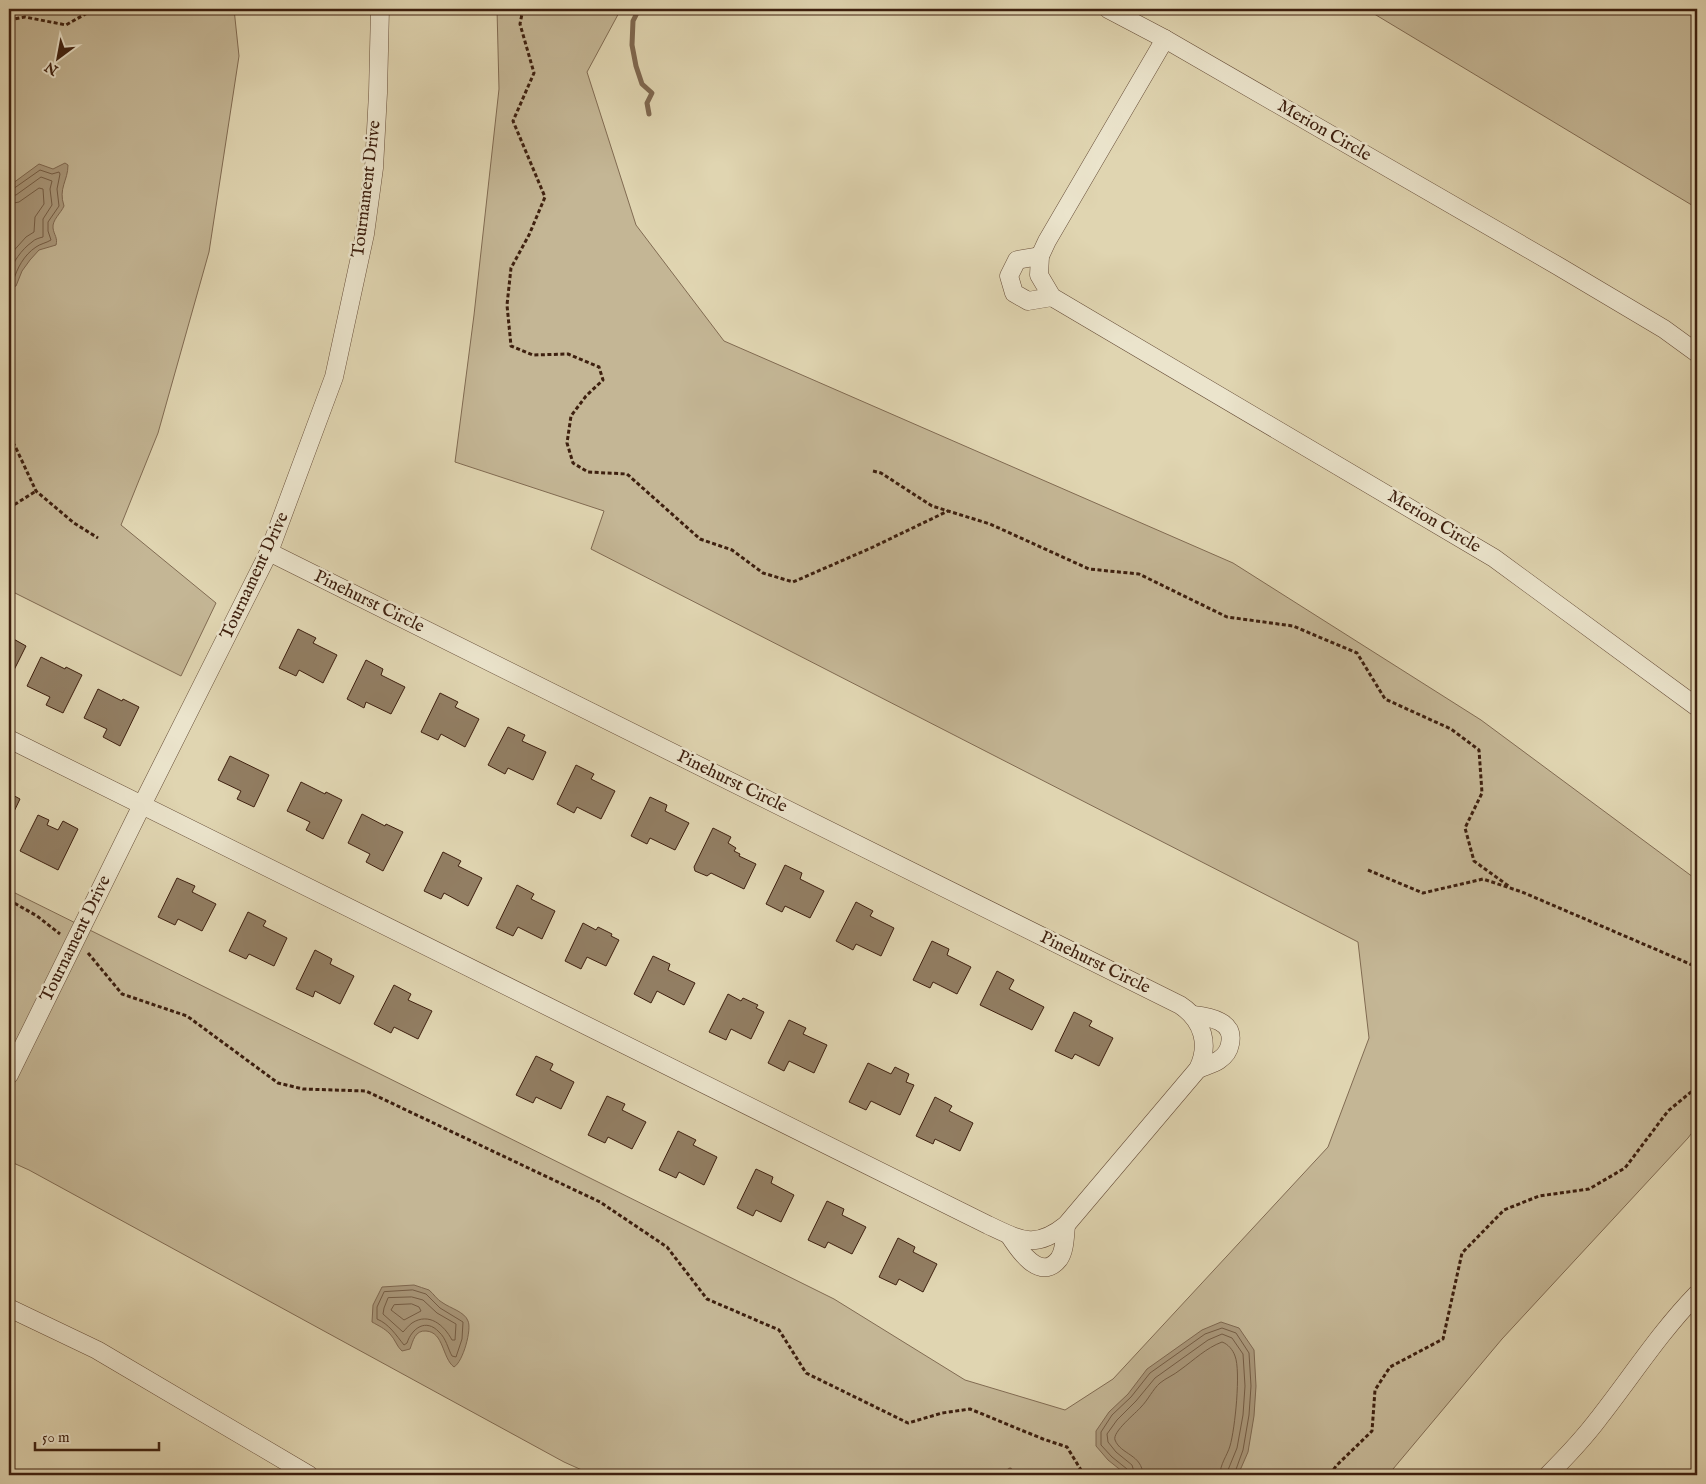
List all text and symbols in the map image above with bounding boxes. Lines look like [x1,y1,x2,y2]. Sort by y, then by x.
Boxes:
north arrow [32,32,82,82]
text: N [42,57,62,80]
street label: Merion Circle [1273,95,1375,167]
street label: Tournament Drive [347,119,387,259]
street label: Merion Circle [1383,485,1485,559]
street label: Tournament Drive [215,509,295,643]
street label: Pinehurst Circle [310,565,428,639]
street label: Pinehurst Circle [673,745,791,819]
street label: Tournament Drive [35,872,117,1006]
street label: Pinehurst Circle [1036,926,1154,1000]
scale bar [35,1419,159,1451]
text: 50 m [42,1428,70,1447]

